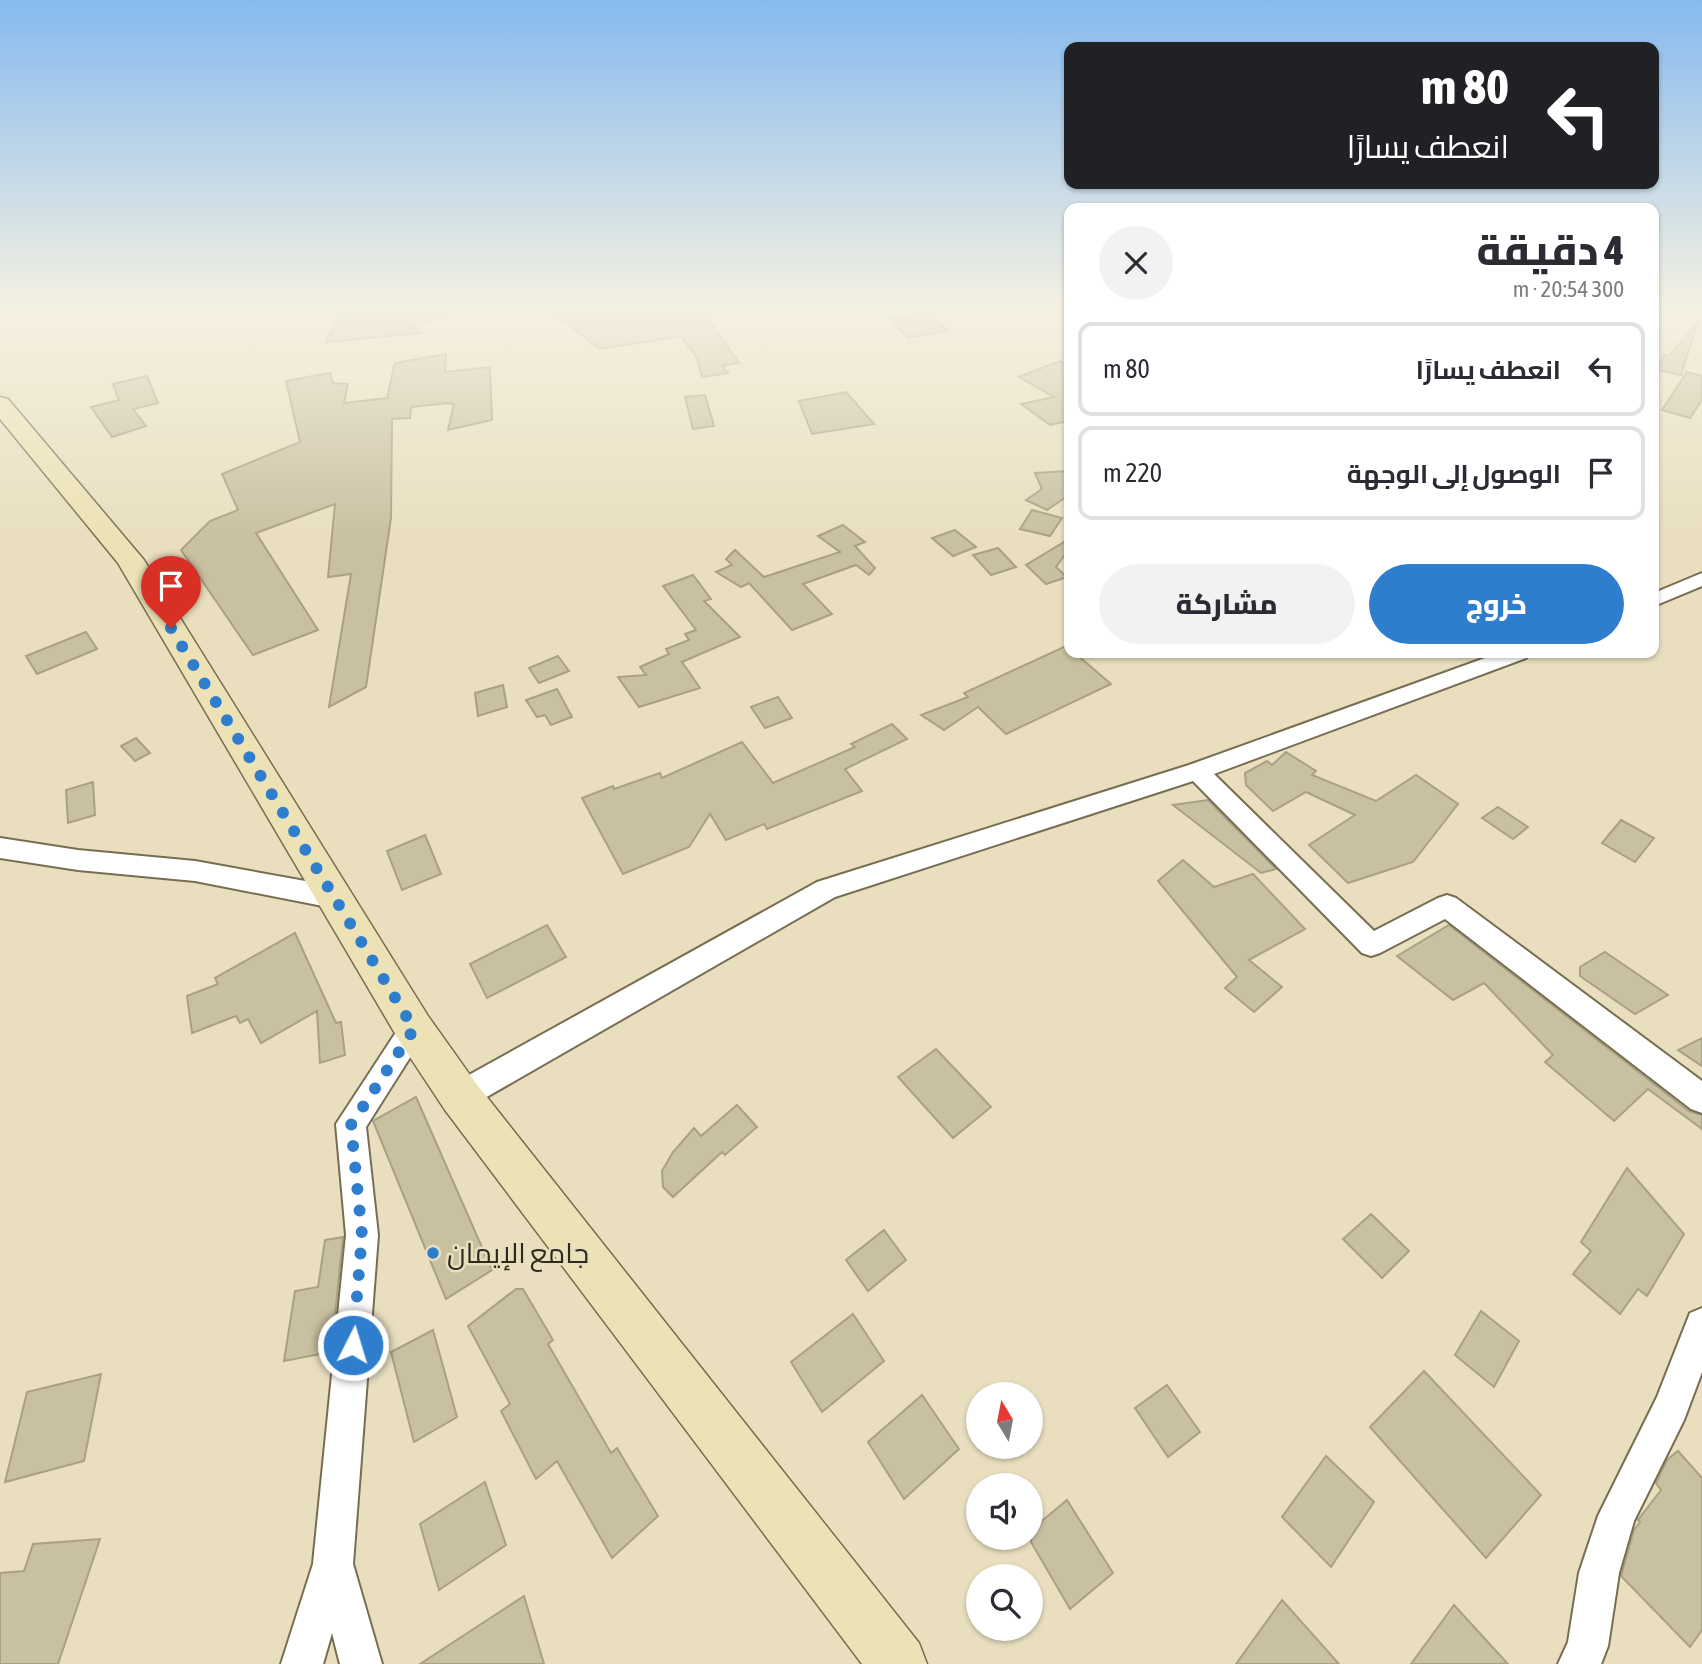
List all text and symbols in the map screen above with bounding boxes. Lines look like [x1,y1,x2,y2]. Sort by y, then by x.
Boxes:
text: 80 m [1421,58,1509,114]
icon: left [1533,70,1624,161]
text: انعطف يسارًا [1347,128,1509,165]
button: close [1099,226,1173,300]
text: 4 دقيقة [1477,226,1624,274]
text: 300 m · 20:54 [1513,276,1624,302]
icon: left [1582,350,1620,388]
text: 80 m [1103,354,1150,384]
text: انعطف يسارًا [1416,355,1561,385]
icon: arrive [1582,454,1620,492]
text: 220 m [1103,458,1162,488]
text: الوصول إلى الوجهة [1347,459,1561,489]
pin [141,556,201,628]
button: مشاركة [1099,564,1355,644]
button: خروج [1369,564,1624,644]
icon: arrive [152,567,190,605]
place label: جامع الإيمان [447,1237,589,1272]
marker: جامع الإيمان [425,1245,441,1261]
position arrow [316,1308,390,1382]
north arrow [966,1382,1043,1460]
map controls [966,1382,1043,1641]
button: sound [966,1473,1043,1550]
button: search [966,1564,1043,1641]

